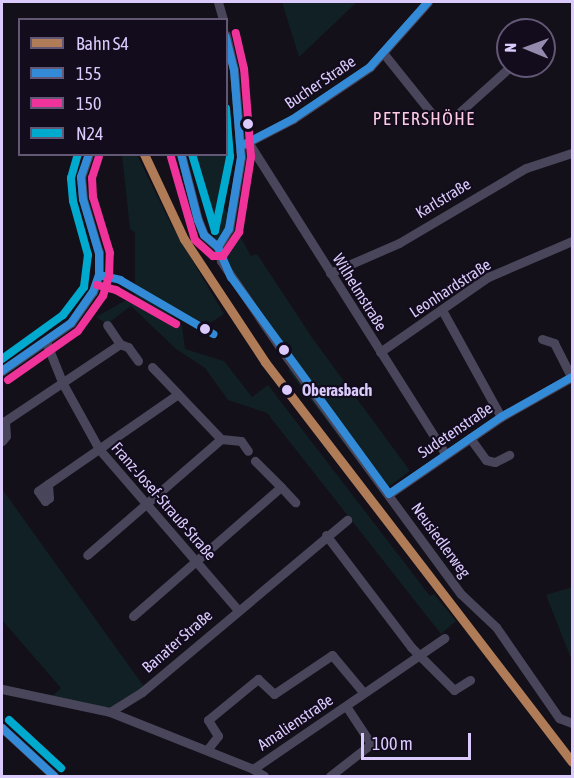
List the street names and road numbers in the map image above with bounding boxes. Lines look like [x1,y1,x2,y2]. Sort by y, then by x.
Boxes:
street label: Bucher Straße [281,51,359,113]
street label: Karlstraße [412,174,474,222]
street label: Wilhelmstraße [329,250,391,334]
street label: Leonhardstraße [406,255,494,321]
street label: Sudetenstraße [414,398,496,462]
street label: Franz-Josef-Strauß-Straße [108,438,220,564]
street label: Neusiedlerweg [407,499,475,581]
street label: Banater Straße [138,605,216,677]
street label: Amalienstraße [254,690,336,754]

